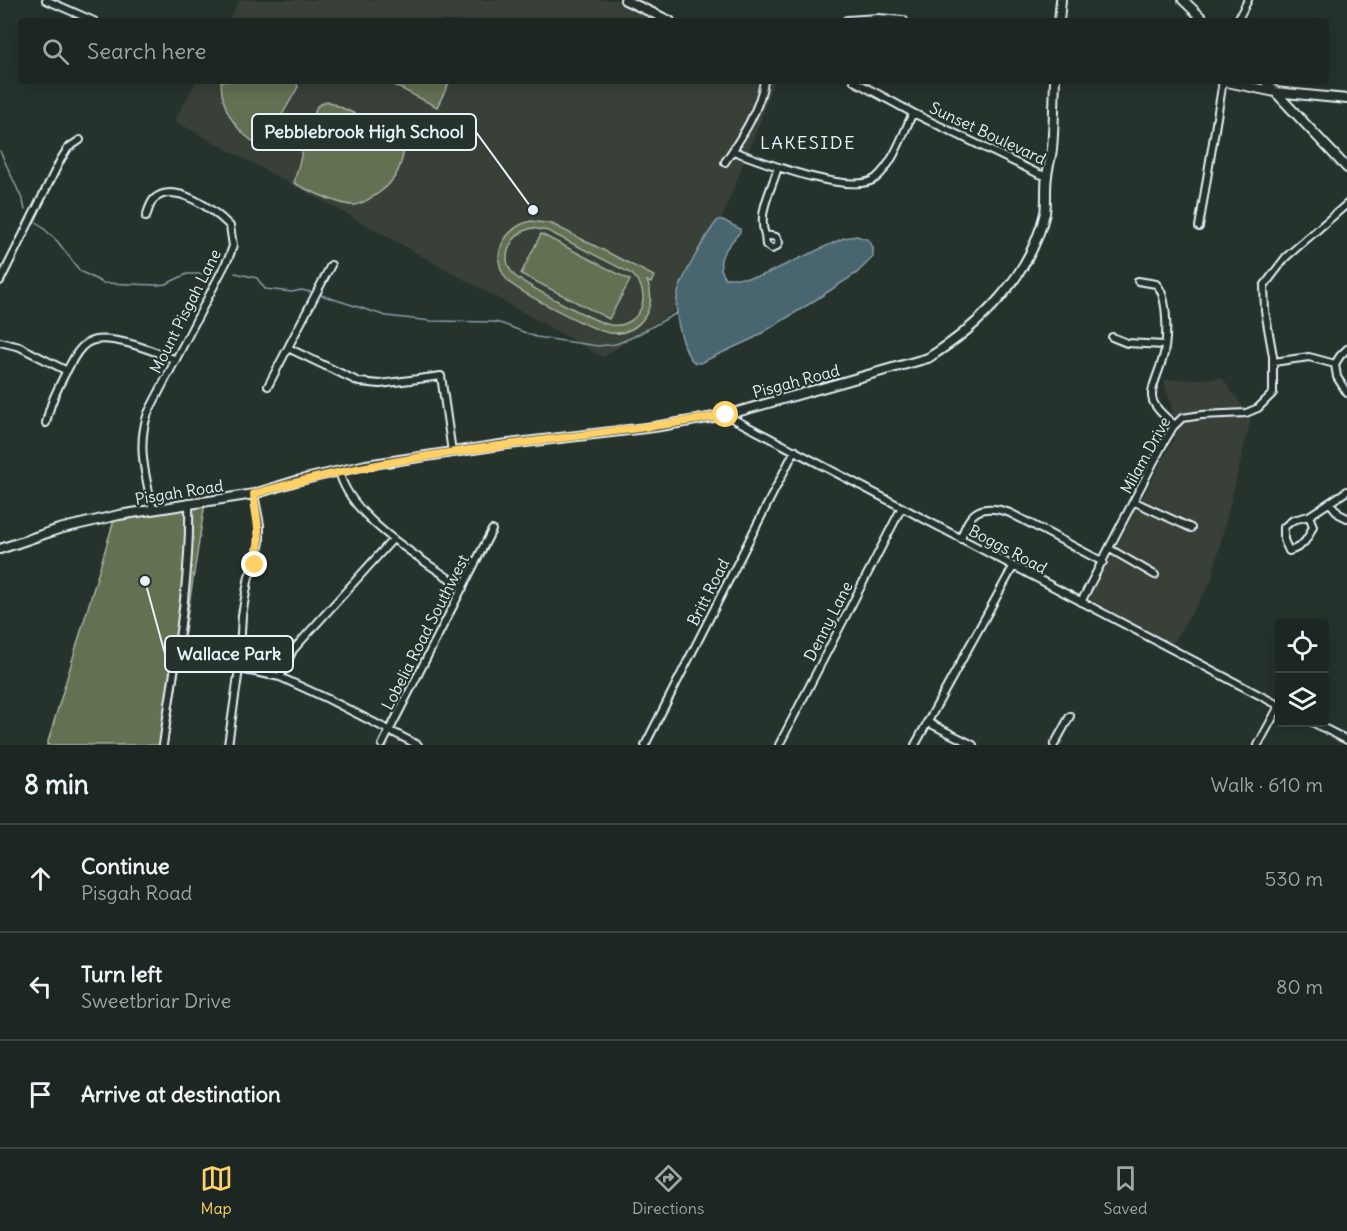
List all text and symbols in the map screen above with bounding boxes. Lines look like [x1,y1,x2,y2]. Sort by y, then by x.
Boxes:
search box [18,18,1329,84]
icon: search [39,35,72,68]
text: Search here [87,37,206,65]
street label: Sunset Boulevard [927,97,1049,169]
callout: Pebblebrook High School [252,114,476,150]
text: Pebblebrook High School [264,120,464,143]
district label: LAKESIDE [760,131,856,154]
street label: Mount Pisgah Lane [145,246,225,376]
street label: Pisgah Road [750,360,842,402]
route start [712,401,738,427]
street label: Milam Drive [1116,413,1174,497]
street label: Pisgah Road [133,475,225,509]
street label: Boggs Road [965,520,1051,578]
street label: Lobelia Road Southwest [377,550,473,713]
route end [241,551,267,577]
street label: Britt Road [683,555,733,629]
street label: Denny Lane [799,578,857,664]
map controls [1275,619,1329,727]
button: locate [1275,619,1329,673]
callout: Wallace Park [165,636,293,672]
text: Wallace Park [177,642,281,665]
button: layers [1275,673,1329,727]
text: 8 min [24,768,89,801]
text: Walk · 610 m [1210,772,1323,797]
text: Continue [81,852,170,880]
icon: ahead [24,862,57,895]
text: 530 m [1265,866,1323,891]
text: Pisgah Road [81,880,192,905]
text: Turn left [81,960,162,988]
icon: left [24,970,57,1003]
text: 80 m [1276,974,1323,999]
text: Sweetbriar Drive [81,988,231,1013]
icon: arrive [24,1078,57,1111]
text: Arrive at destination [81,1080,281,1108]
tab: Map [200,1162,233,1218]
tab: Directions [632,1162,704,1218]
tab: Saved [1104,1162,1147,1218]

